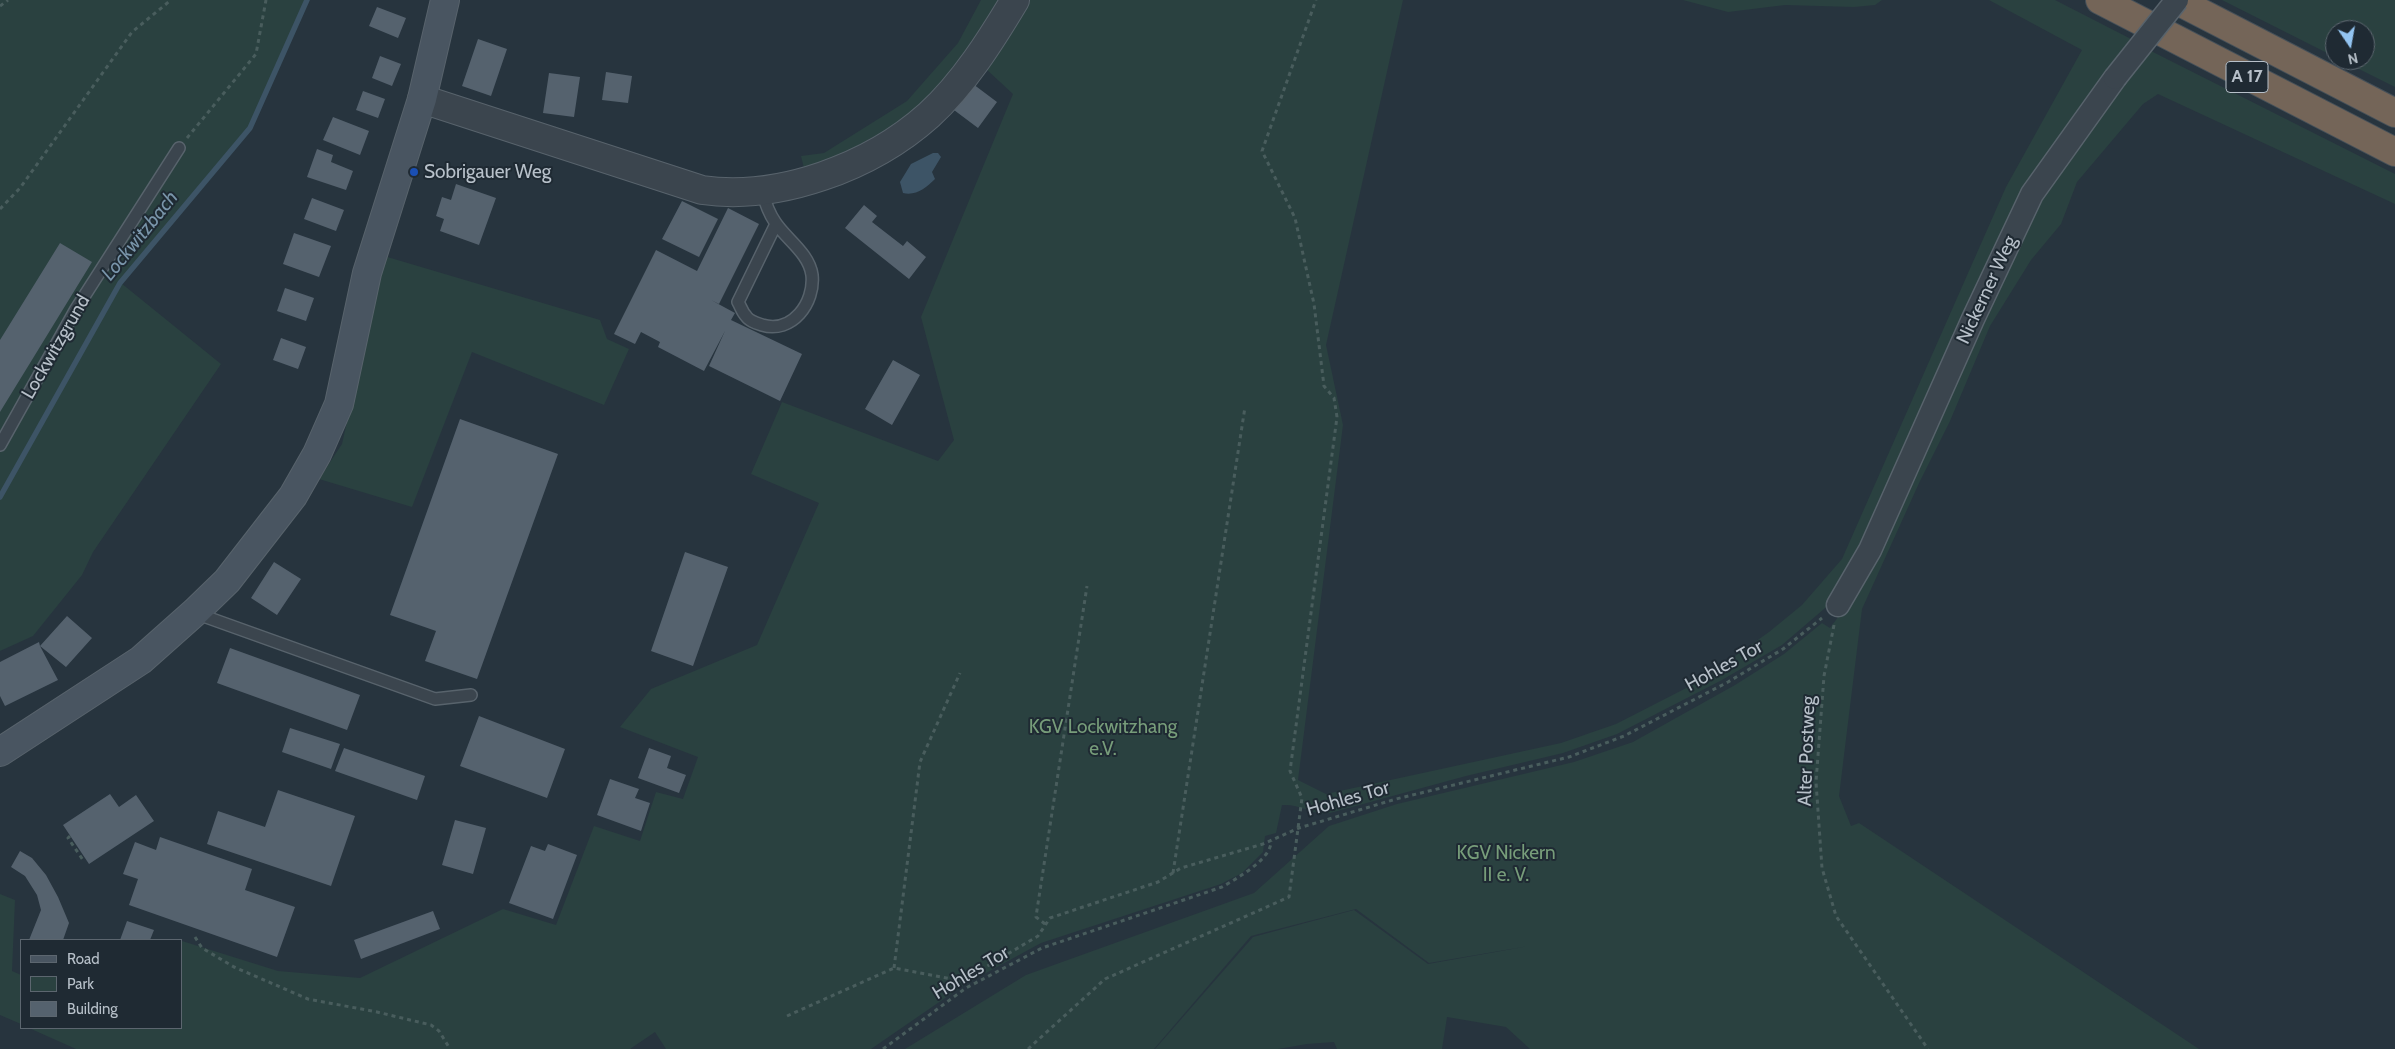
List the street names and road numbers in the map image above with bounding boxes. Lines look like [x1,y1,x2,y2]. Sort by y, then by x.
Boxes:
road number: A 17 [2226,62,2268,92]
street label: Nickerner Weg [1952,232,2022,348]
street label: Lockwitzgrund [17,291,95,403]
street label: Hohles Tor [1681,635,1767,697]
street label: Alter Postweg [1794,695,1820,807]
street label: Hohles Tor [1304,776,1392,822]
street label: Hohles Tor [929,941,1013,1005]

